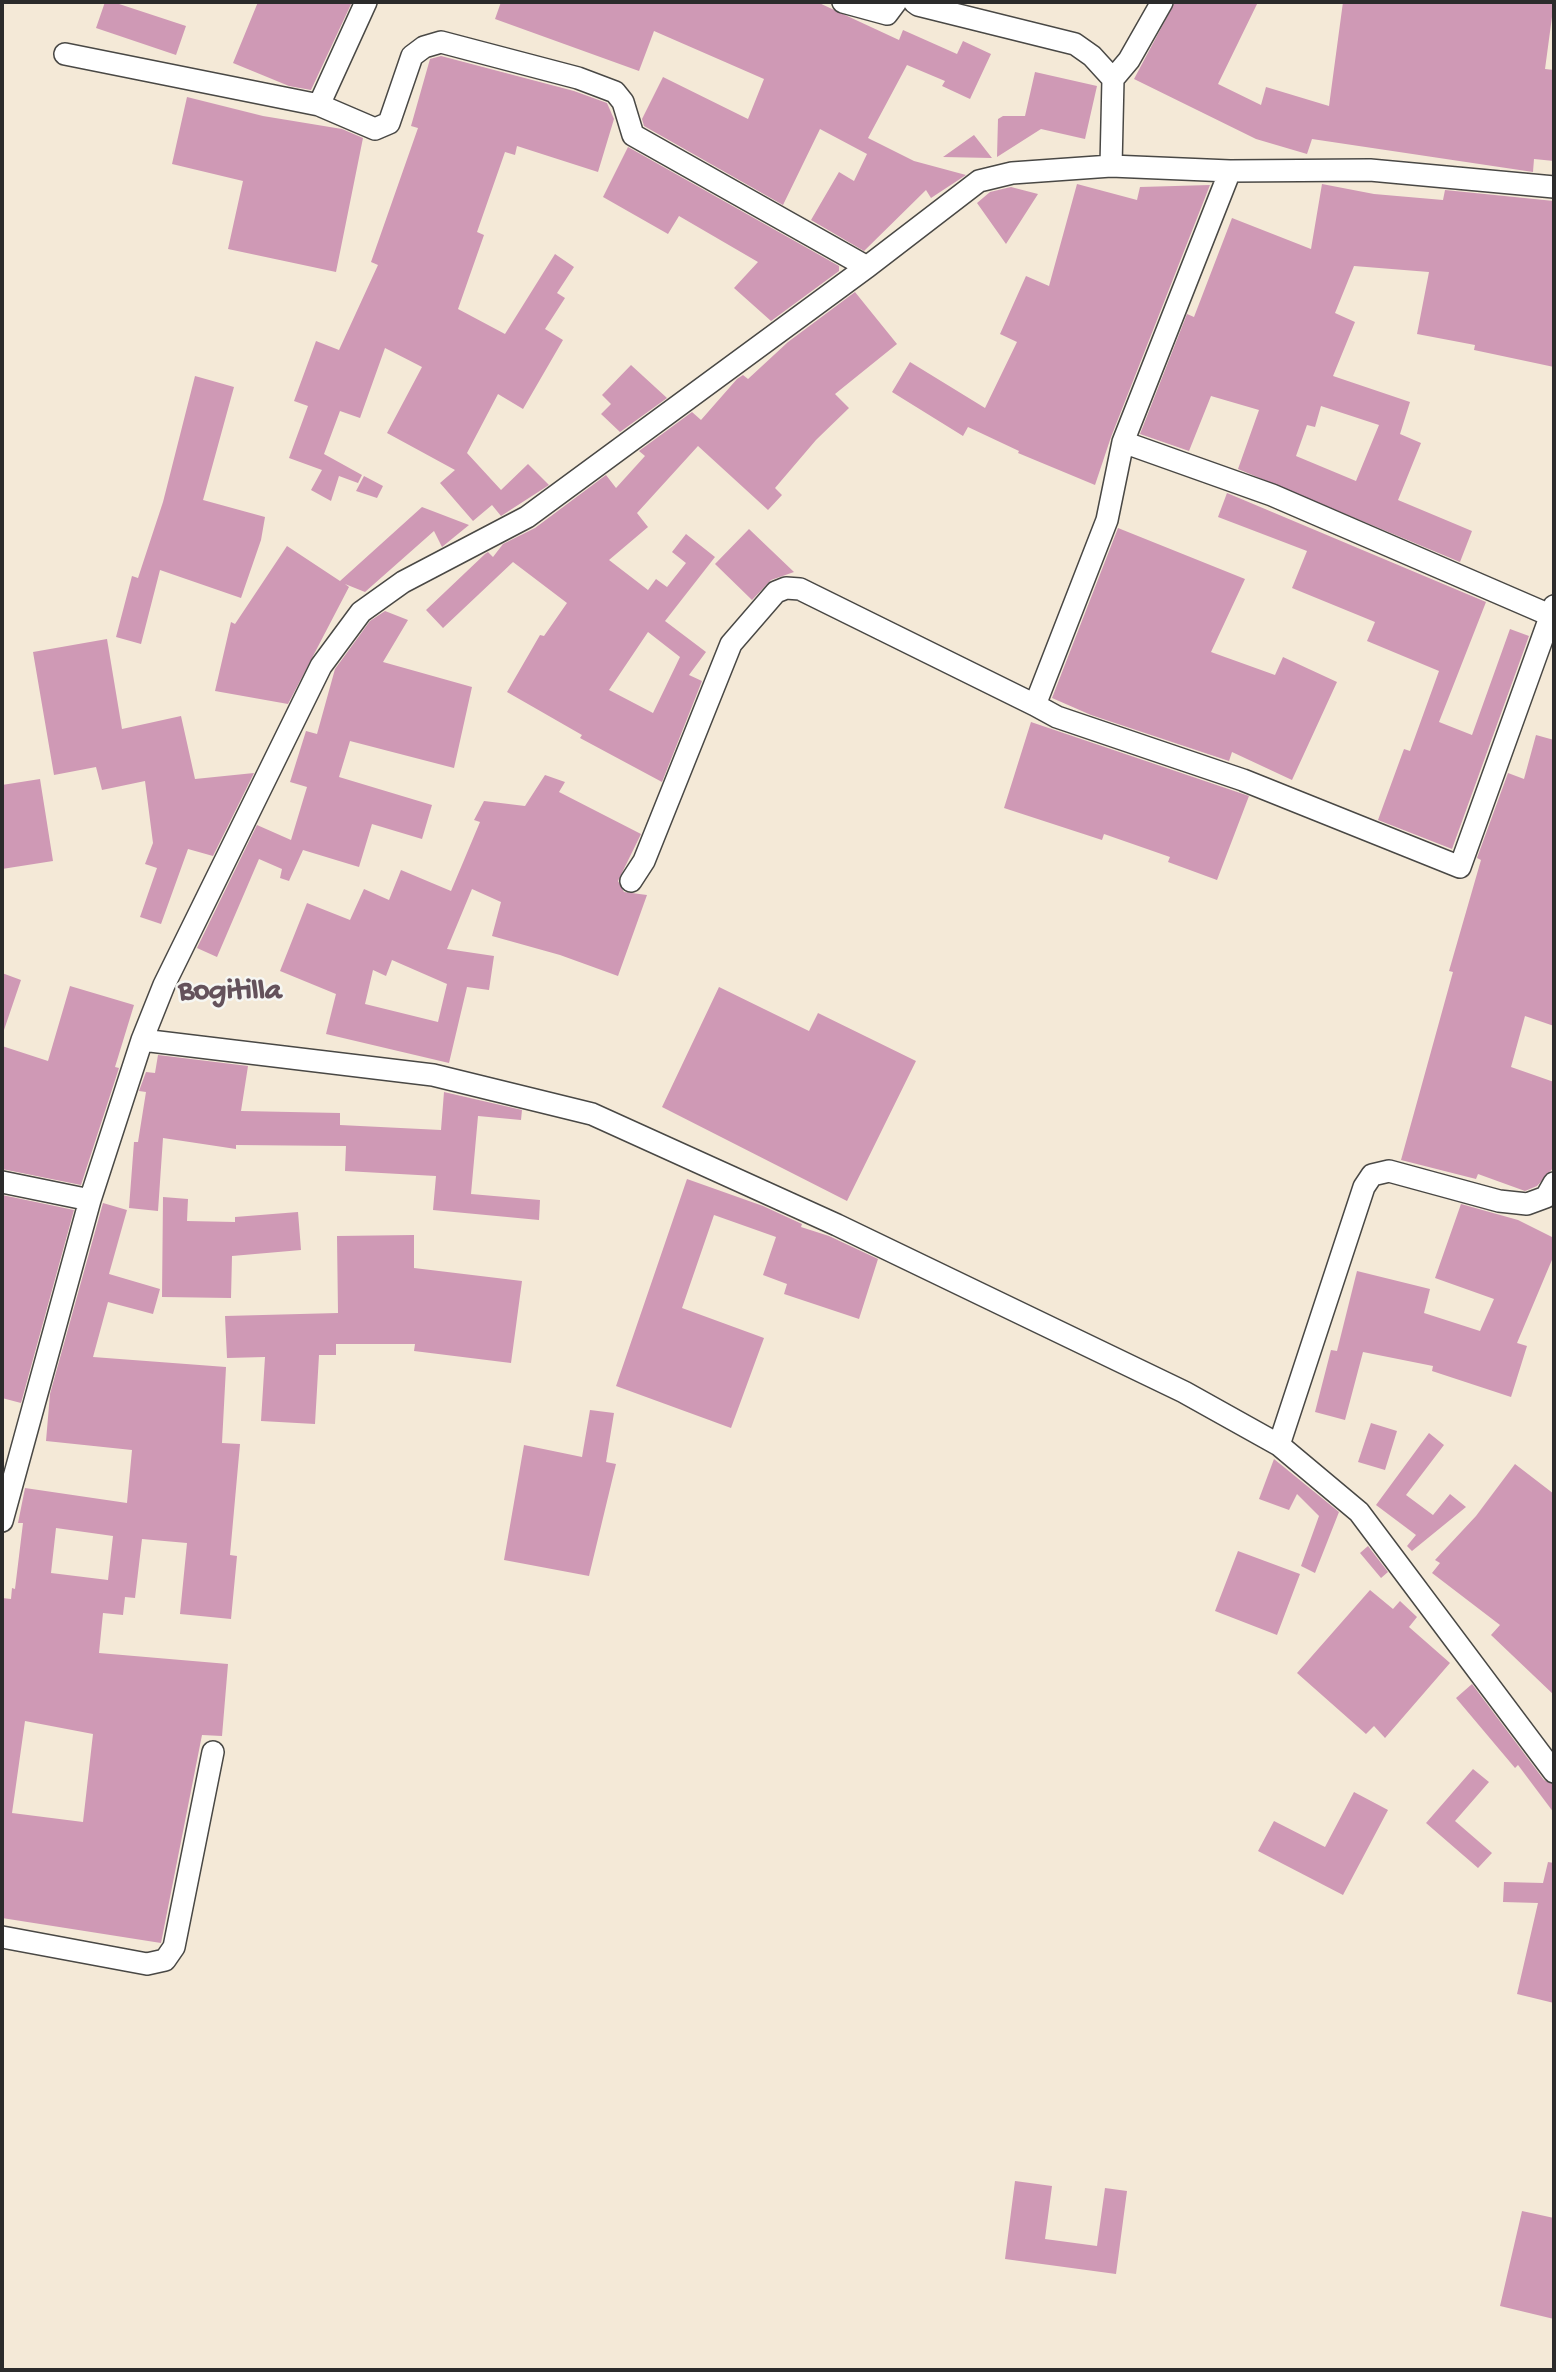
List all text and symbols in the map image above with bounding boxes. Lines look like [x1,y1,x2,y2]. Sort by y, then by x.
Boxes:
district label: Bogitilla [178,975,282,1011]

